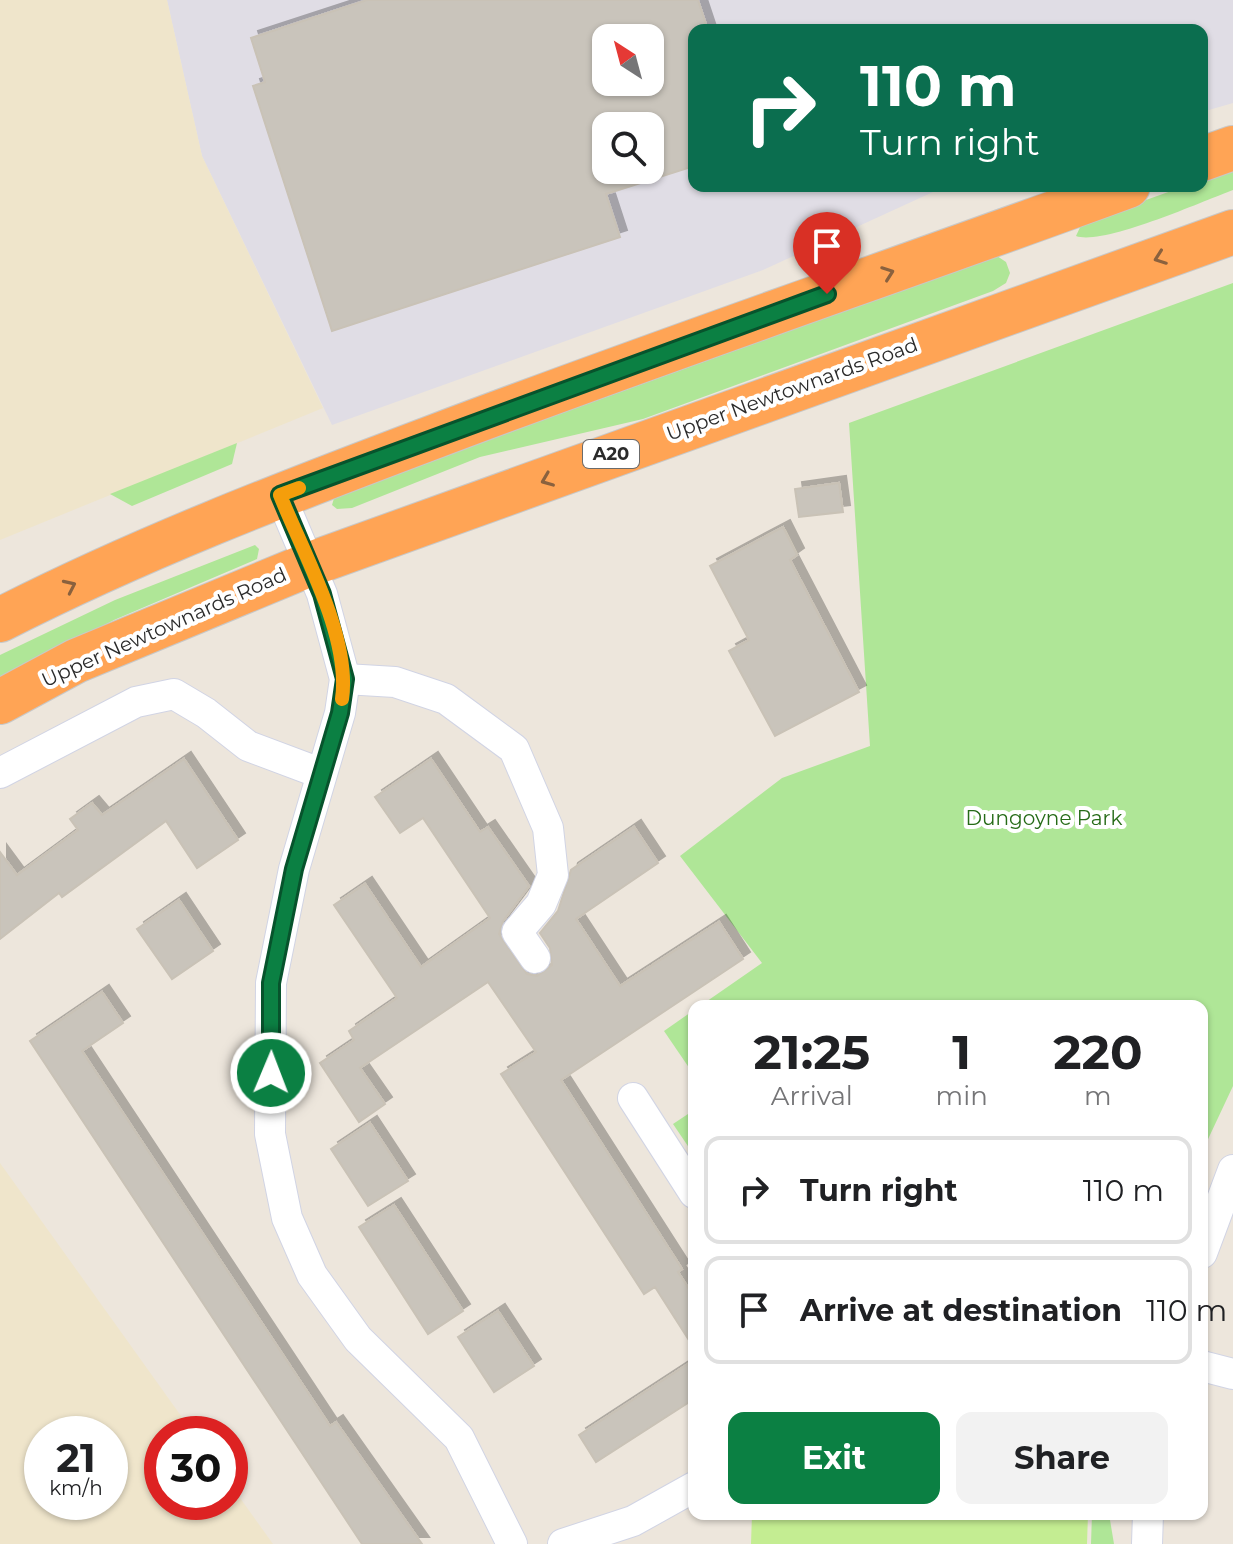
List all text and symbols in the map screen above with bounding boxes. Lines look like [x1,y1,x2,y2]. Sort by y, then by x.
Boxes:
north arrow [592,24,664,96]
map controls [592,24,664,184]
text: 110 m [860,52,1017,120]
icon: right [728,56,832,160]
button: search [592,112,664,184]
text: Turn right [860,120,1040,164]
pin [793,212,861,294]
icon: arrive [805,224,849,268]
one-way arrow [1153,248,1167,265]
one-way arrow [880,266,894,282]
street label: Upper Newtownards Road [663,332,921,446]
road number: A20 [583,440,639,468]
one-way arrow [541,471,555,487]
street label: Upper Newtownards Road [38,562,290,692]
one-way arrow [62,580,76,596]
park label: Dungoyne Park [966,806,1122,830]
text: 21:25 [754,1023,870,1081]
text: 1 [952,1023,971,1081]
text: 220 [1053,1023,1142,1081]
position arrow [229,1031,313,1115]
text: Arrival [771,1080,853,1112]
text: min [936,1080,988,1112]
text: m [1084,1080,1112,1112]
icon: right [732,1168,776,1212]
text: Turn right [800,1172,957,1209]
text: 110 m [1083,1172,1164,1209]
icon: arrive [732,1288,776,1332]
text: Arrive at destination [800,1292,1122,1329]
text: 110 m [1146,1292,1227,1329]
button: Exit [728,1412,940,1504]
button: Share [956,1412,1168,1504]
speed limit sign: 30 [144,1416,248,1520]
text: 21 [56,1433,96,1482]
text: km/h [49,1476,103,1500]

